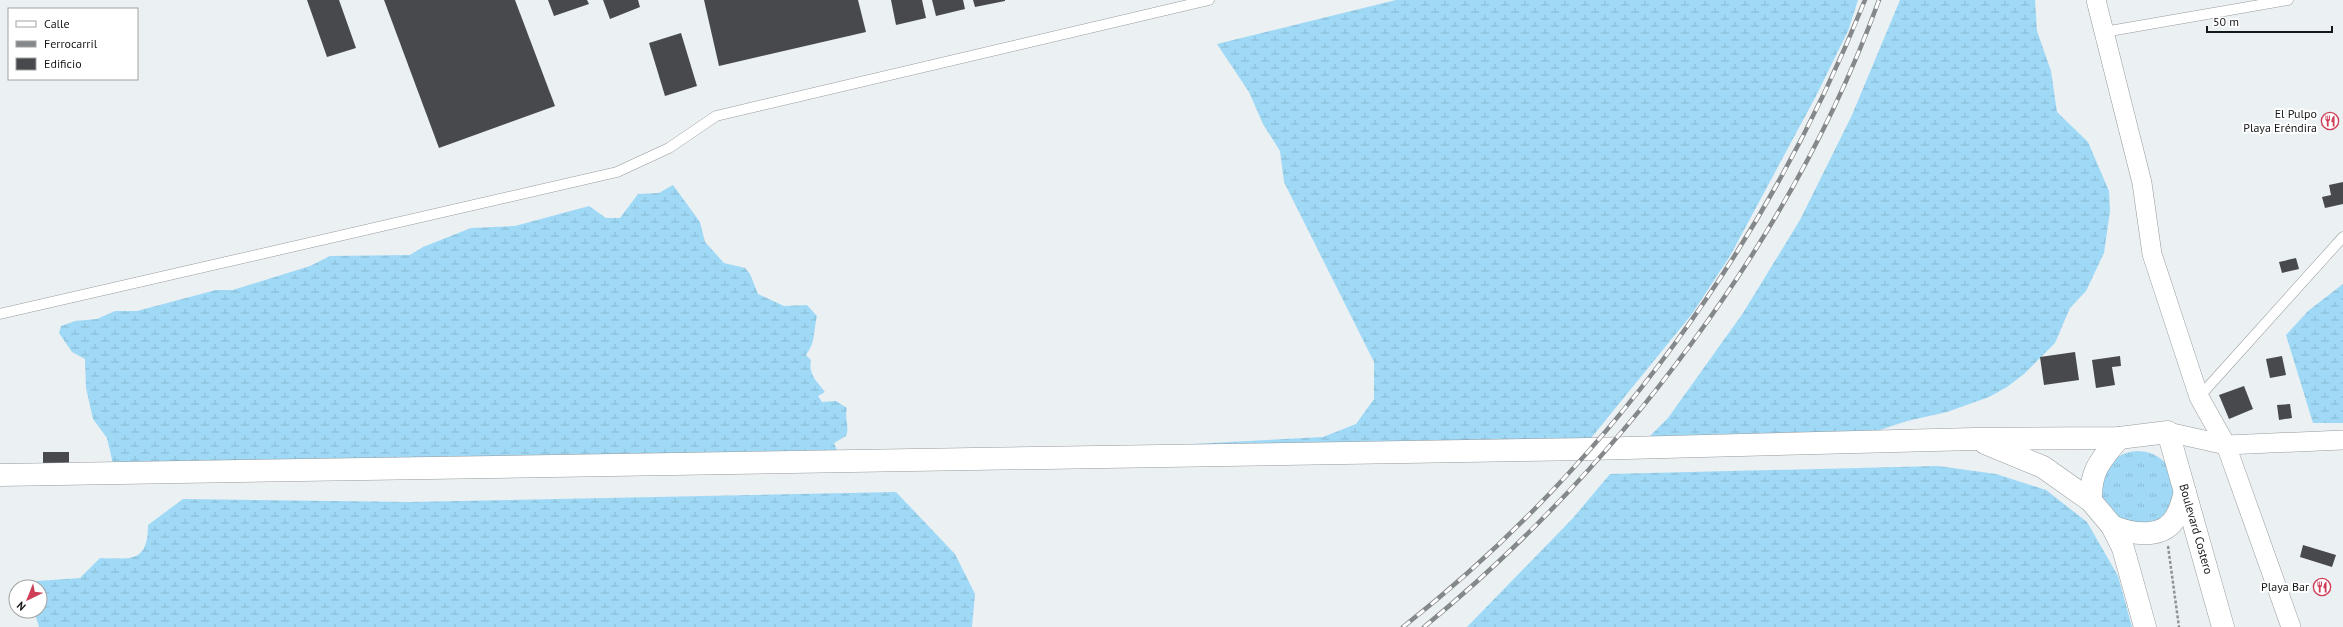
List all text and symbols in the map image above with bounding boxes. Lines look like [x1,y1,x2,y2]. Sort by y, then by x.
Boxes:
legend [8,8,138,80]
scale bar [2207,8,2332,34]
text: 50 m [2213,14,2239,29]
text: Calle [44,16,70,31]
text: Ferrocarril [44,36,98,51]
text: Edificio [44,56,82,71]
place label: El Pulpo Playa Eréndira [2243,106,2317,135]
restaurant icon: El Pulpo Playa Eréndira [2320,111,2340,131]
street label: Boulevard Costero [2176,482,2217,576]
restaurant icon: Playa Bar [2312,577,2332,597]
north arrow [8,579,48,619]
place label: Playa Bar [2261,579,2309,594]
text: N [14,599,29,614]

